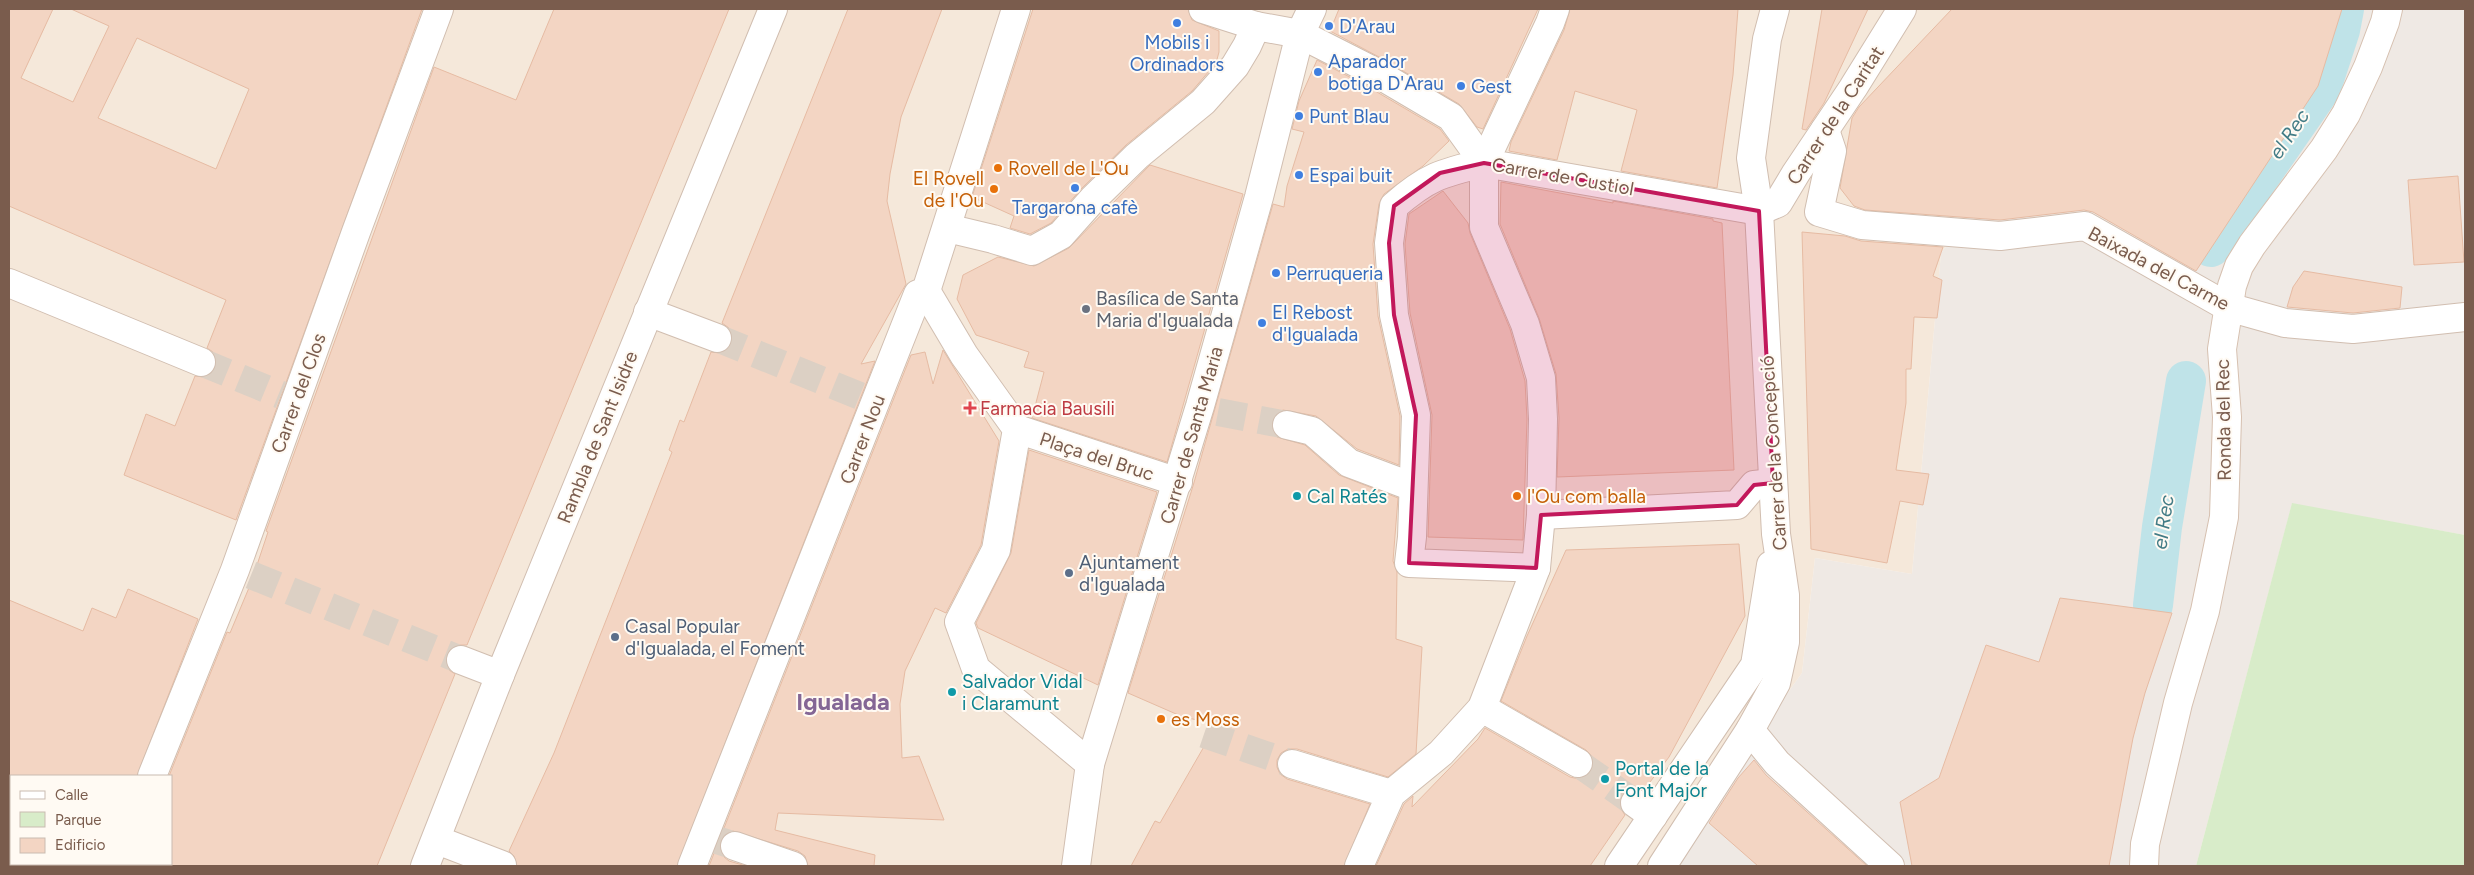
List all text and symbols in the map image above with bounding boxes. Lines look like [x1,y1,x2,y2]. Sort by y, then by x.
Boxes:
place label: D'Arau [1339,15,1395,38]
marker: Mobils i Ordinadors [1171,17,1183,29]
marker: D'Arau [1323,20,1335,32]
place label: Mobils i Ordinadors [1130,31,1224,76]
street label: Carrer de la Caritat [1782,42,1889,189]
place label: Aparador botiga D'Arau [1328,50,1444,95]
marker: Aparador botiga D'Arau [1312,66,1324,78]
place label: Gest [1471,75,1512,98]
marker: Gest [1455,80,1467,92]
place label: Punt Blau [1309,105,1389,128]
water label: el Rec [2264,105,2314,163]
marker: Punt Blau [1293,110,1305,122]
street label: Carrer de Custiol [1490,153,1636,200]
place label: Rovell de L'Ou [1008,157,1129,180]
marker: Rovell de L'Ou [992,162,1004,174]
place label: Espai buit [1309,164,1392,187]
place label: El Rovell de I'Ou [913,167,984,212]
marker: Espai buit [1293,169,1305,181]
marker: Targarona cafè [1069,182,1081,194]
marker: El Rovell de I'Ou [988,183,1000,195]
place label: Targarona cafè [1012,196,1138,219]
street label: Baixada del Carme [2084,222,2233,315]
place label: Perruqueria [1286,262,1383,285]
marker: Perruqueria [1270,267,1282,279]
place label: Basílica de Santa Maria d'Igualada [1096,287,1239,332]
place label: El Rebost d'Igualada [1272,301,1358,346]
marker: Basílica de Santa Maria d'Igualada [1080,303,1092,315]
marker: El Rebost d'Igualada [1256,317,1268,329]
street label: Carrer del Clos [266,330,331,456]
street label: Carrer de Santa Maria [1155,344,1228,527]
street label: Rambla de Sant Isidre [552,348,643,527]
street label: Carrer de la Concepció [1755,355,1792,551]
street label: Ronda del Rec [2211,359,2236,481]
street label: Carrer Nou [835,391,890,487]
place label: Farmacia Bausili [980,397,1115,420]
marker: Farmacia Bausili [964,402,976,414]
street label: Plaça del Bruc [1037,427,1157,486]
place label: Cal Ratés [1307,485,1387,508]
place label: l'Ou com balla [1527,485,1646,508]
marker: Cal Ratés [1291,490,1303,502]
marker: l'Ou com balla [1511,490,1523,502]
water label: el Rec [2147,493,2179,551]
place label: Ajuntament d'Igualada [1079,551,1179,596]
marker: Ajuntament d'Igualada [1063,567,1075,579]
place label: Casal Popular d'Igualada, el Foment [625,615,805,660]
marker: Casal Popular d'Igualada, el Foment [609,631,621,643]
place label: Salvador Vidal i Claramunt [962,670,1083,715]
marker: Salvador Vidal i Claramunt [946,686,958,698]
district label: Igualada [796,687,890,716]
place label: es Moss [1171,708,1240,731]
marker: es Moss [1155,713,1167,725]
place label: Portal de la Font Major [1615,757,1709,802]
marker: Portal de la Font Major [1599,773,1611,785]
legend [10,775,172,865]
text: Calle [55,786,88,804]
text: Parque [55,811,102,829]
text: Edificio [55,836,106,854]

